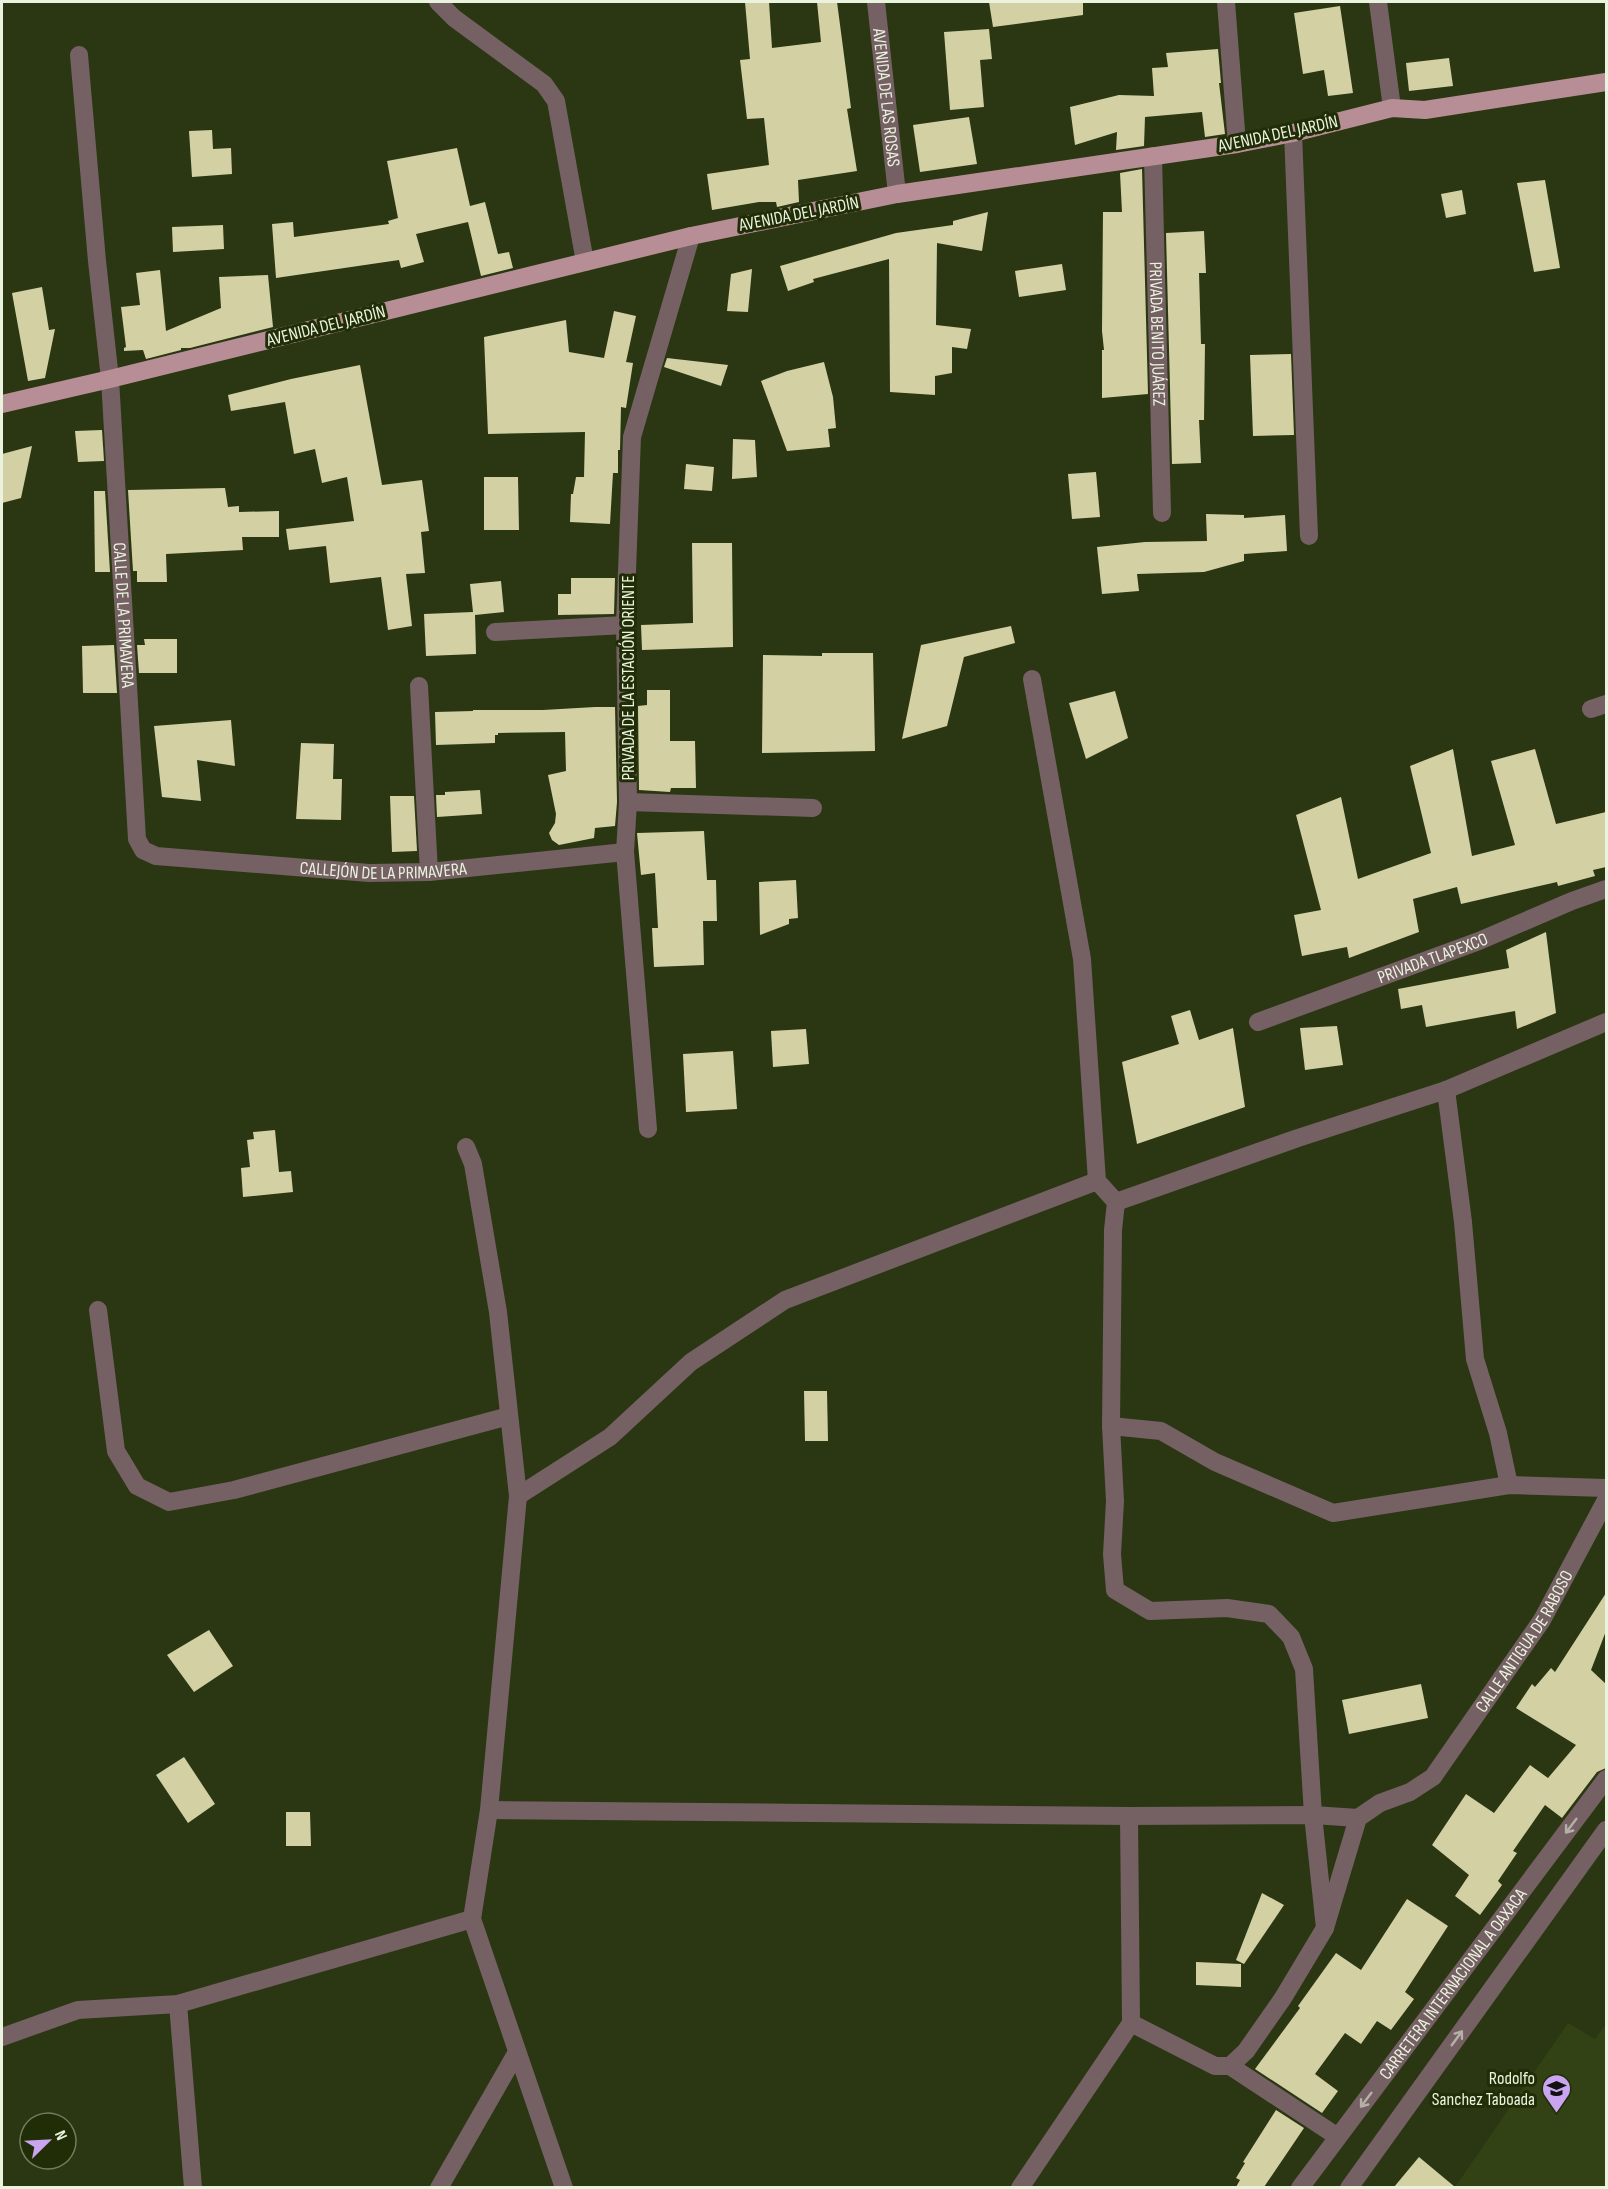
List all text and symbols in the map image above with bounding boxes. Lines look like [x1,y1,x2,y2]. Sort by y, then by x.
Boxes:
street label: AVENIDA DE LAS ROSAS [868,26,904,168]
street label: AVENIDA DEL JARDÍN [1215,111,1340,157]
street label: AVENIDA DEL JARDÍN [736,192,861,236]
street label: PRIVADA BENITO JUÁREZ [1145,261,1170,407]
street label: AVENIDA DEL JARDÍN [263,301,388,351]
street label: CALLE DE LA PRIMAVERA [109,542,139,689]
street label: PRIVADA DE LA ESTACIÓN ORIENTE [618,575,639,781]
street label: CALLEJÓN DE LA PRIMAVERA [299,857,468,884]
street label: PRIVADA TLAPEXCO [1375,928,1491,988]
street label: CALLE ANTIGUA DE RABOSO [1471,1567,1577,1716]
one-way arrow [1565,1818,1578,1834]
street label: CARRETERA INTERNACIONAL A OAXACA [1374,1884,1531,2084]
one-way arrow [1451,2030,1463,2046]
place label: Rodolfo Sanchez Taboada [1432,2068,1535,2110]
school or university icon: Rodolfo Sanchez Taboada [1540,2072,1572,2114]
one-way arrow [1360,2091,1372,2107]
north arrow [18,2111,78,2171]
text: N [50,2128,71,2143]

